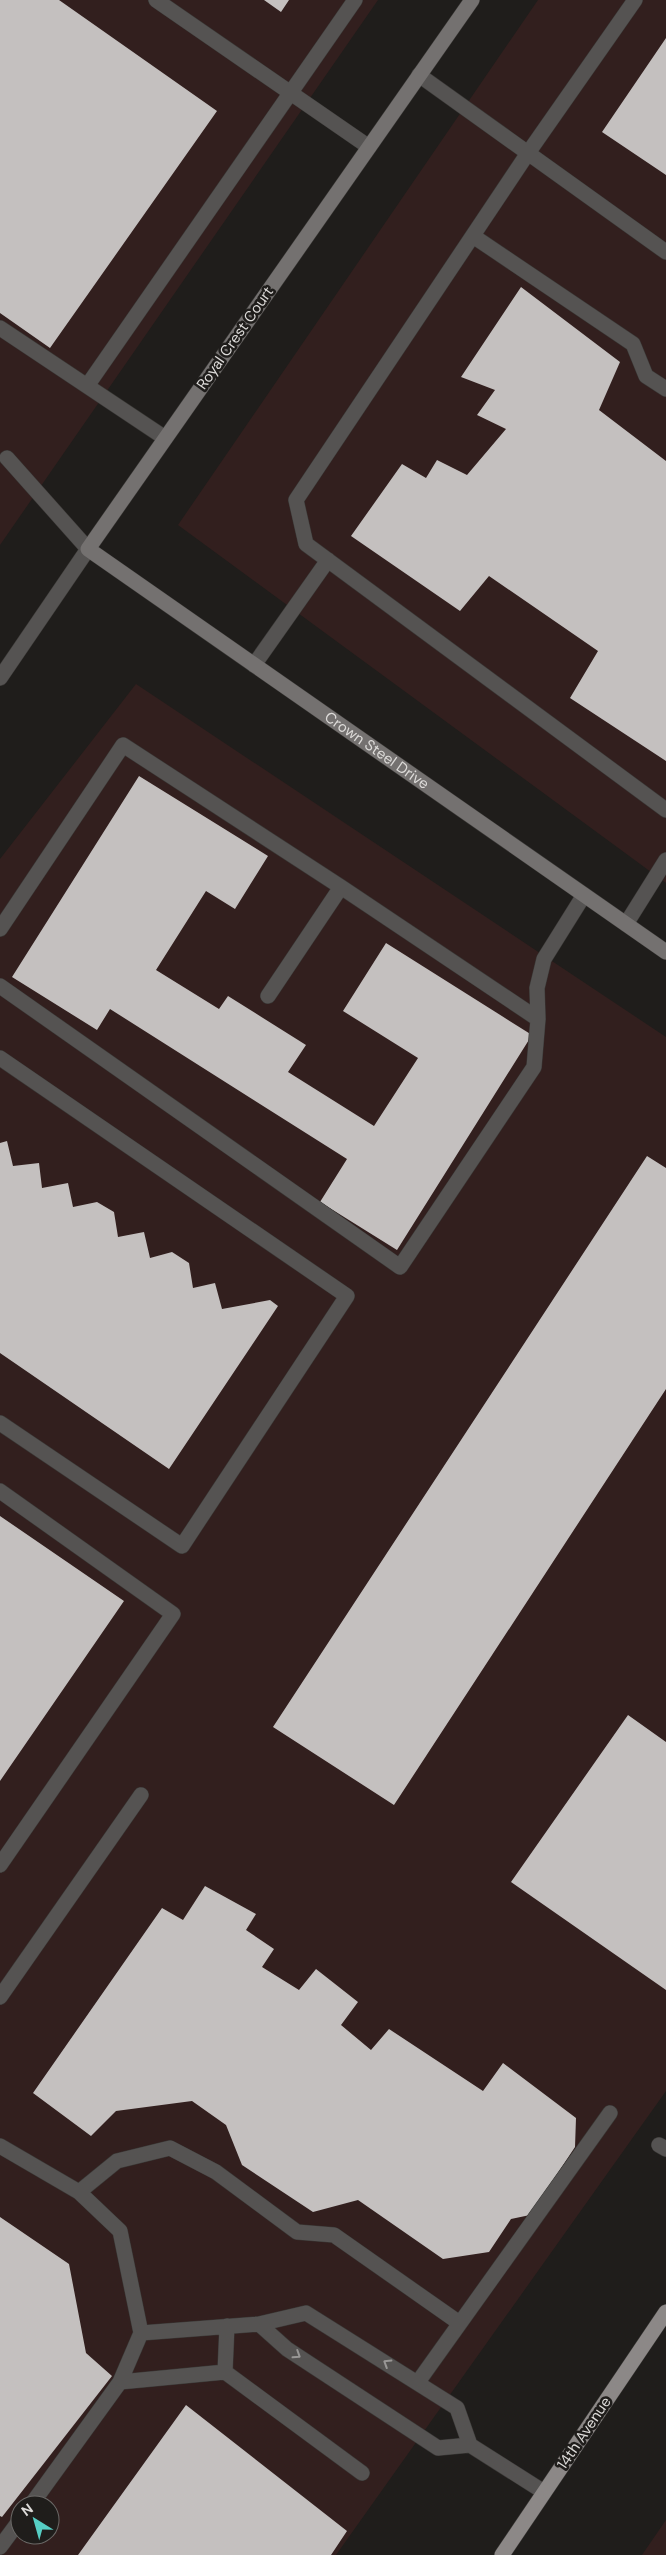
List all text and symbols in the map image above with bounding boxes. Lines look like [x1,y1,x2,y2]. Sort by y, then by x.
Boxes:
street label: Royal Crest Court [192,282,278,393]
street label: Crown Steel Drive [321,707,433,794]
one-way arrow [291,2349,300,2359]
one-way arrow [383,2359,392,2369]
street label: 14th Avenue [552,2393,616,2473]
north arrow [10,2495,60,2545]
text: N [18,2499,37,2520]

